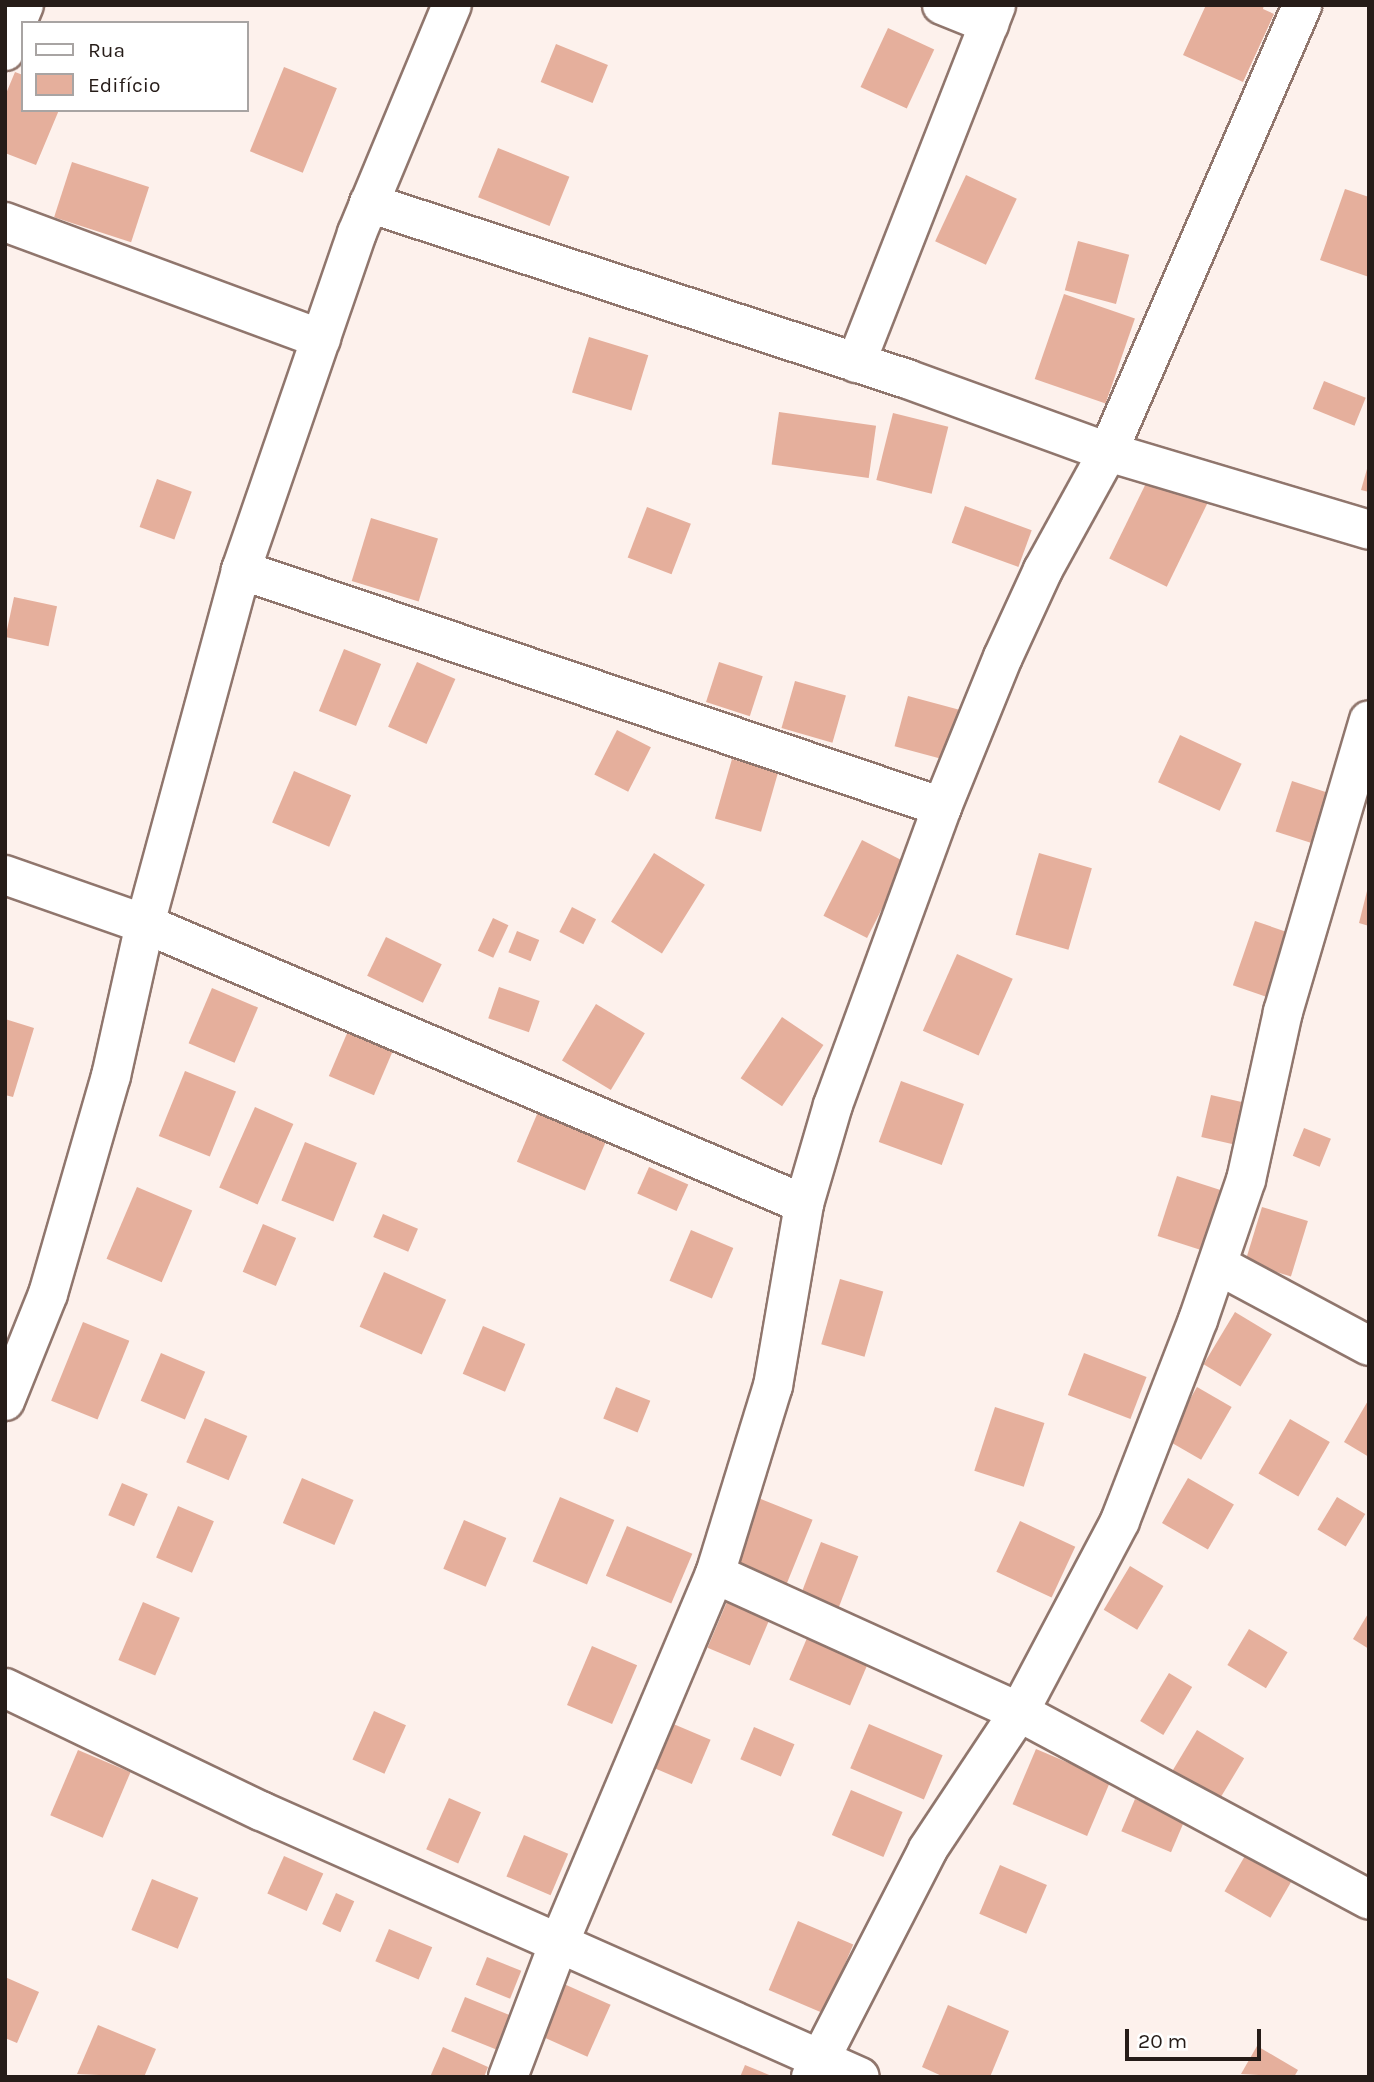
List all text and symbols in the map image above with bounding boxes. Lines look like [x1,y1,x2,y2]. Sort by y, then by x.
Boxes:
legend [21,21,248,112]
text: Rua [88,38,125,62]
text: Edifício [88,73,161,97]
scale bar [1129,2016,1266,2060]
text: 20 m [1138,2029,1187,2053]

